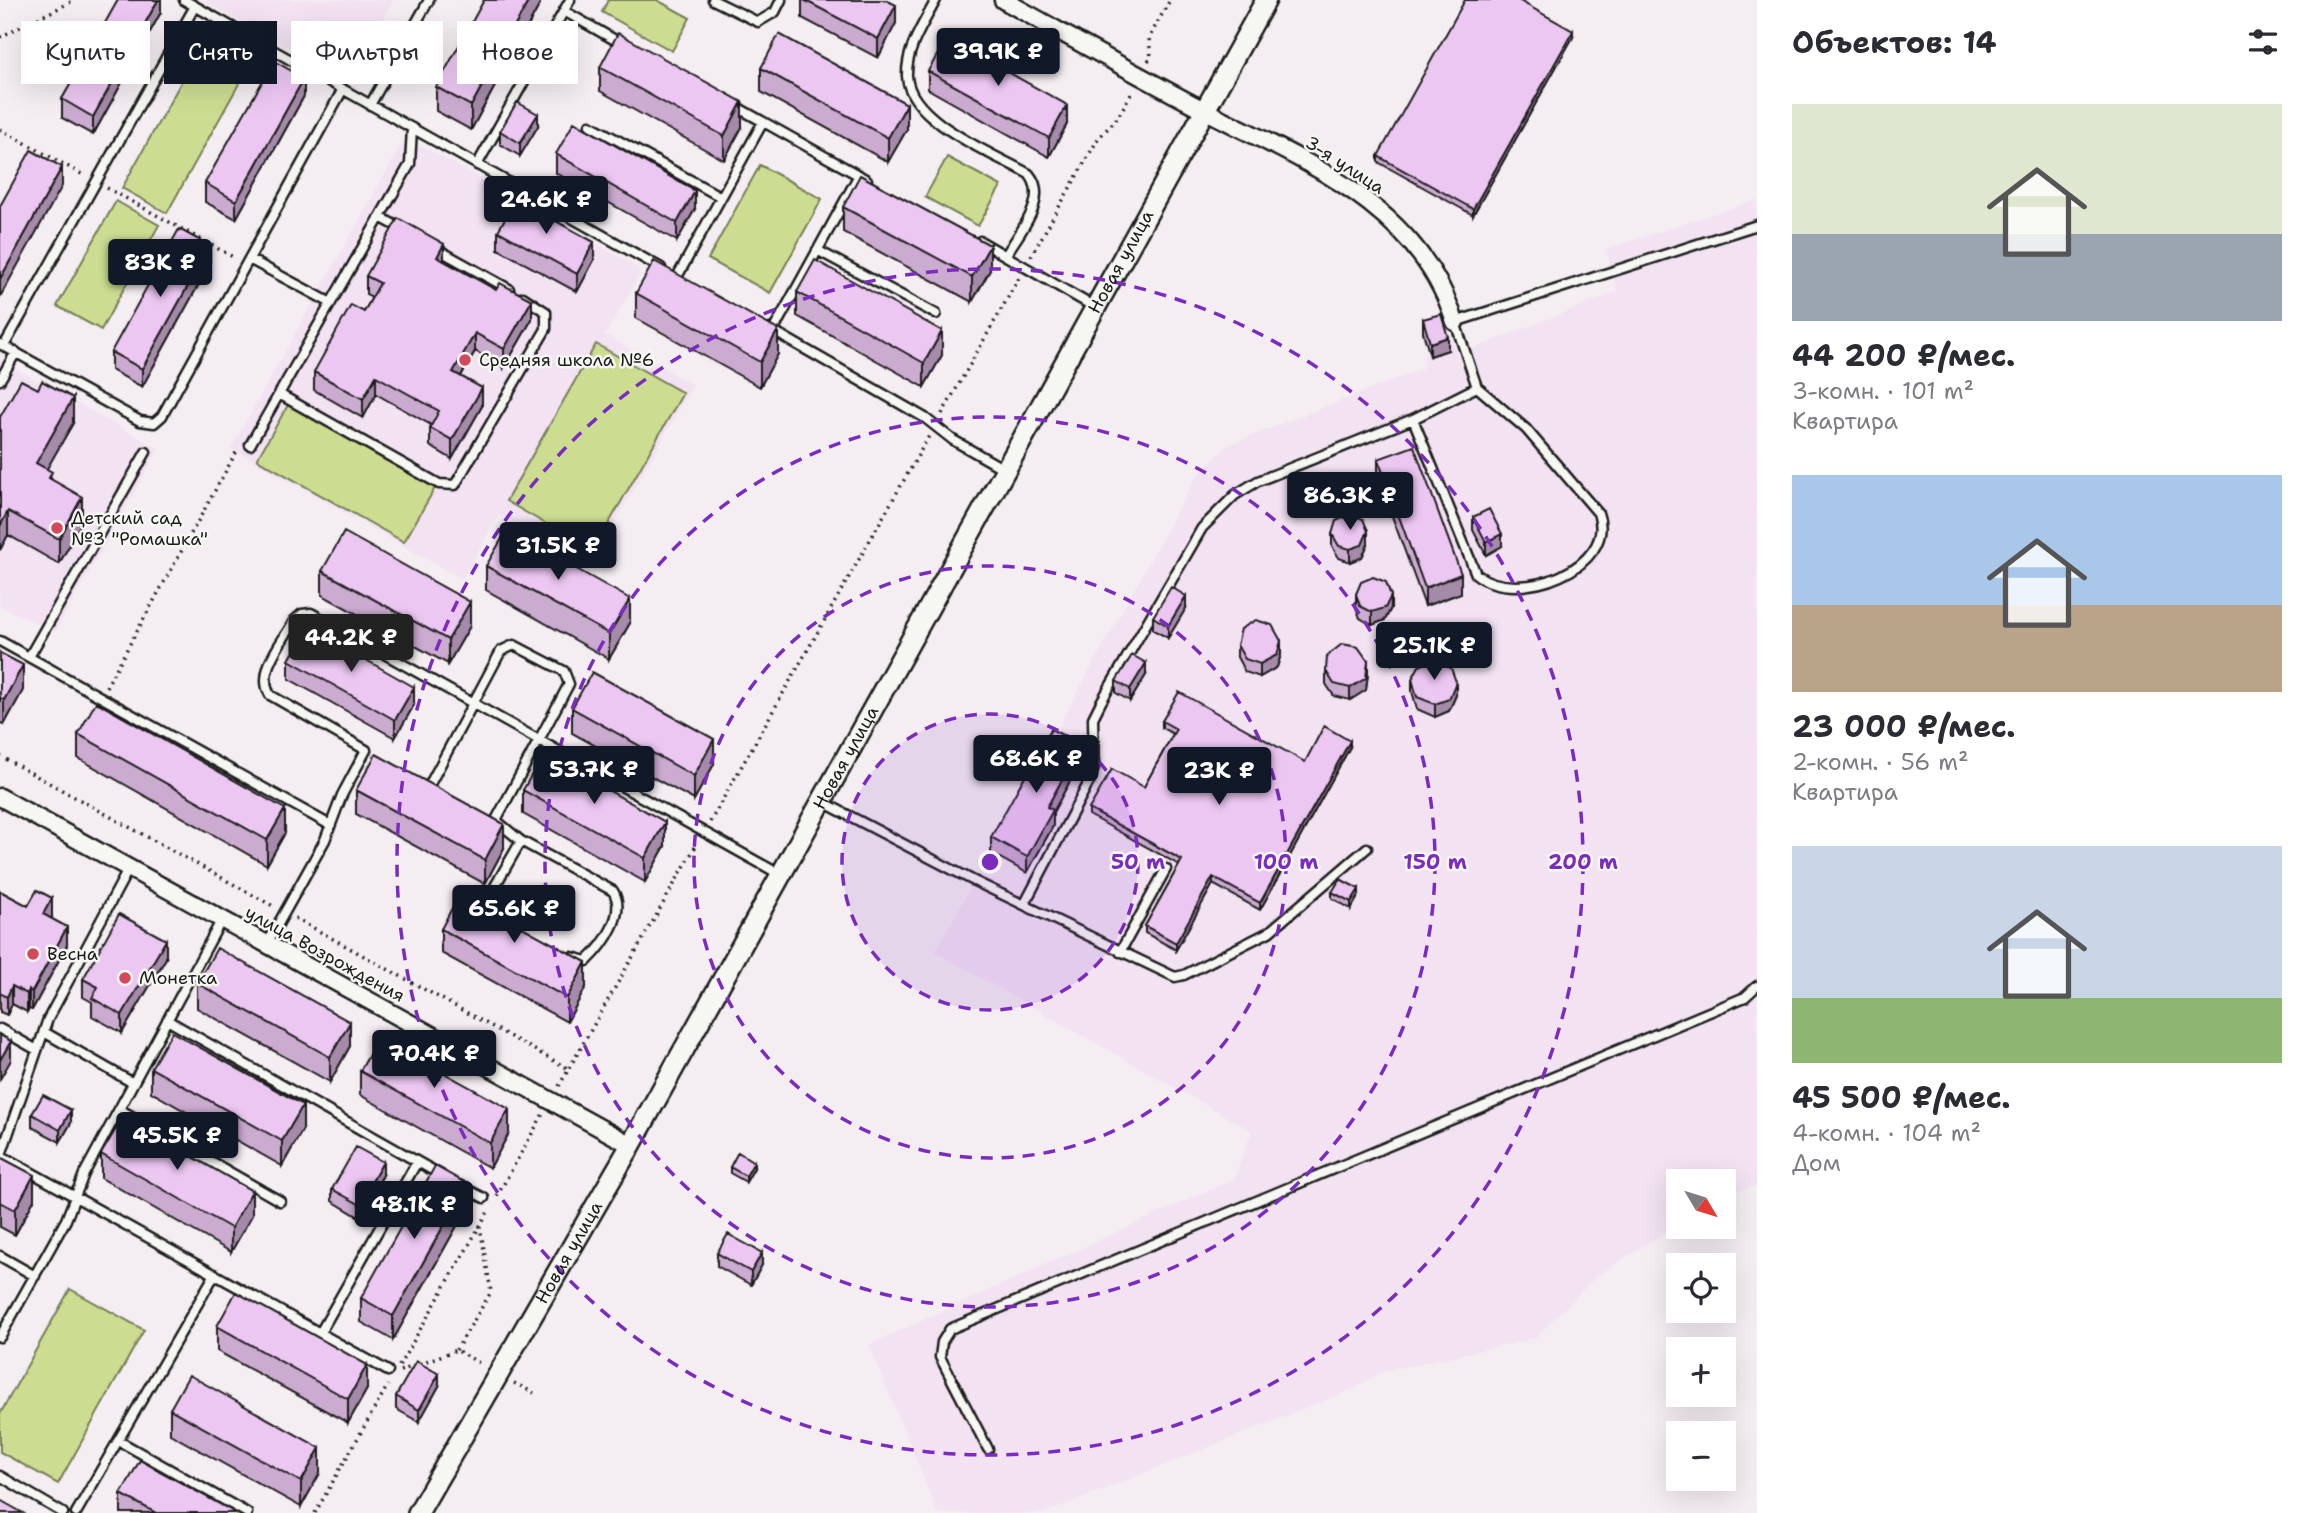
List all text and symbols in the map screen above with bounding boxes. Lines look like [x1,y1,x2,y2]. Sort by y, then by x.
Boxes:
chip: Купить [21,21,150,84]
chip: Снять [164,21,277,84]
chip: Фильтры [291,21,443,84]
chip: Новое [457,21,578,84]
text: Объектов: 14 [1792,22,1997,63]
icon: filters [2244,23,2282,61]
pin: 39.9K ₽ [933,28,1063,88]
text: 39.9K ₽ [953,36,1043,66]
street label: 3-я улица [1301,130,1389,200]
icon: home [1974,149,2100,275]
pin: 24.6K ₽ [481,176,611,236]
text: 24.6K ₽ [500,184,592,214]
street label: Новая улица [1082,206,1159,318]
pin: 83K ₽ [111,240,209,299]
text: 83K ₽ [124,247,196,277]
text: 44 200 ₽/мес. [1792,335,2015,376]
place label: Средняя школа №6 [479,348,654,372]
marker: Средняя школа №6 [457,352,473,368]
text: 3-комн. · 101 m² [1792,376,1974,406]
text: Квартира [1792,406,1898,436]
pin: 86.3K ₽ [1285,472,1415,532]
text: 86.3K ₽ [1303,480,1397,510]
place label: Детский сад №3 "Ромашка" [71,506,208,551]
marker: Детский сад №3 "Ромашка" [49,520,65,536]
icon: home [1974,520,2100,646]
pin: 31.5K ₽ [493,522,623,582]
text: 31.5K ₽ [515,530,601,560]
pin: 44.2K ₽ [286,614,416,674]
text: 44.2K ₽ [304,622,398,652]
pin: 25.1K ₽ [1369,622,1499,682]
text: 25.1K ₽ [1392,630,1476,660]
street label: Новая улица [807,702,884,814]
text: 23 000 ₽/мес. [1792,706,2016,747]
pin: 68.6K ₽ [971,736,1101,795]
text: 68.6K ₽ [989,743,1083,773]
pin: 53.7K ₽ [529,746,659,806]
text: 2-комн. · 56 m² [1792,747,1969,777]
pin: 23K ₽ [1170,748,1268,807]
text: 53.7K ₽ [549,754,639,784]
text: 23K ₽ [1183,755,1255,785]
text: Квартира [1792,777,1898,807]
text: 50 m [1111,848,1165,876]
text: 100 m [1254,848,1318,876]
text: 150 m [1403,848,1467,876]
text: 200 m [1548,848,1618,876]
centre of rings [978,850,1002,874]
pin: 65.6K ₽ [449,886,579,945]
icon: home [1974,891,2100,1017]
text: 65.6K ₽ [468,893,560,923]
street label: улица Возрождения [241,900,409,1008]
place label: Весна [47,942,98,966]
marker: Весна [25,946,41,962]
place label: Монетка [139,966,217,990]
marker: Монетка [117,970,133,986]
pin: 70.4K ₽ [369,1030,499,1090]
text: 70.4K ₽ [388,1038,480,1068]
text: 45 500 ₽/мес. [1792,1077,2011,1118]
pin: 45.5K ₽ [112,1112,242,1172]
text: 4-комн. · 104 m² [1792,1118,1981,1148]
text: 45.5K ₽ [132,1120,222,1150]
text: Дом [1792,1148,1841,1178]
north arrow [1666,1169,1736,1239]
map controls [1666,1169,1736,1491]
pin: 48.1K ₽ [349,1182,479,1241]
text: 48.1K ₽ [371,1189,457,1219]
street label: Новая улица [530,1197,608,1308]
button: locate [1666,1253,1736,1323]
button: + [1666,1337,1736,1407]
button: − [1666,1421,1736,1491]

